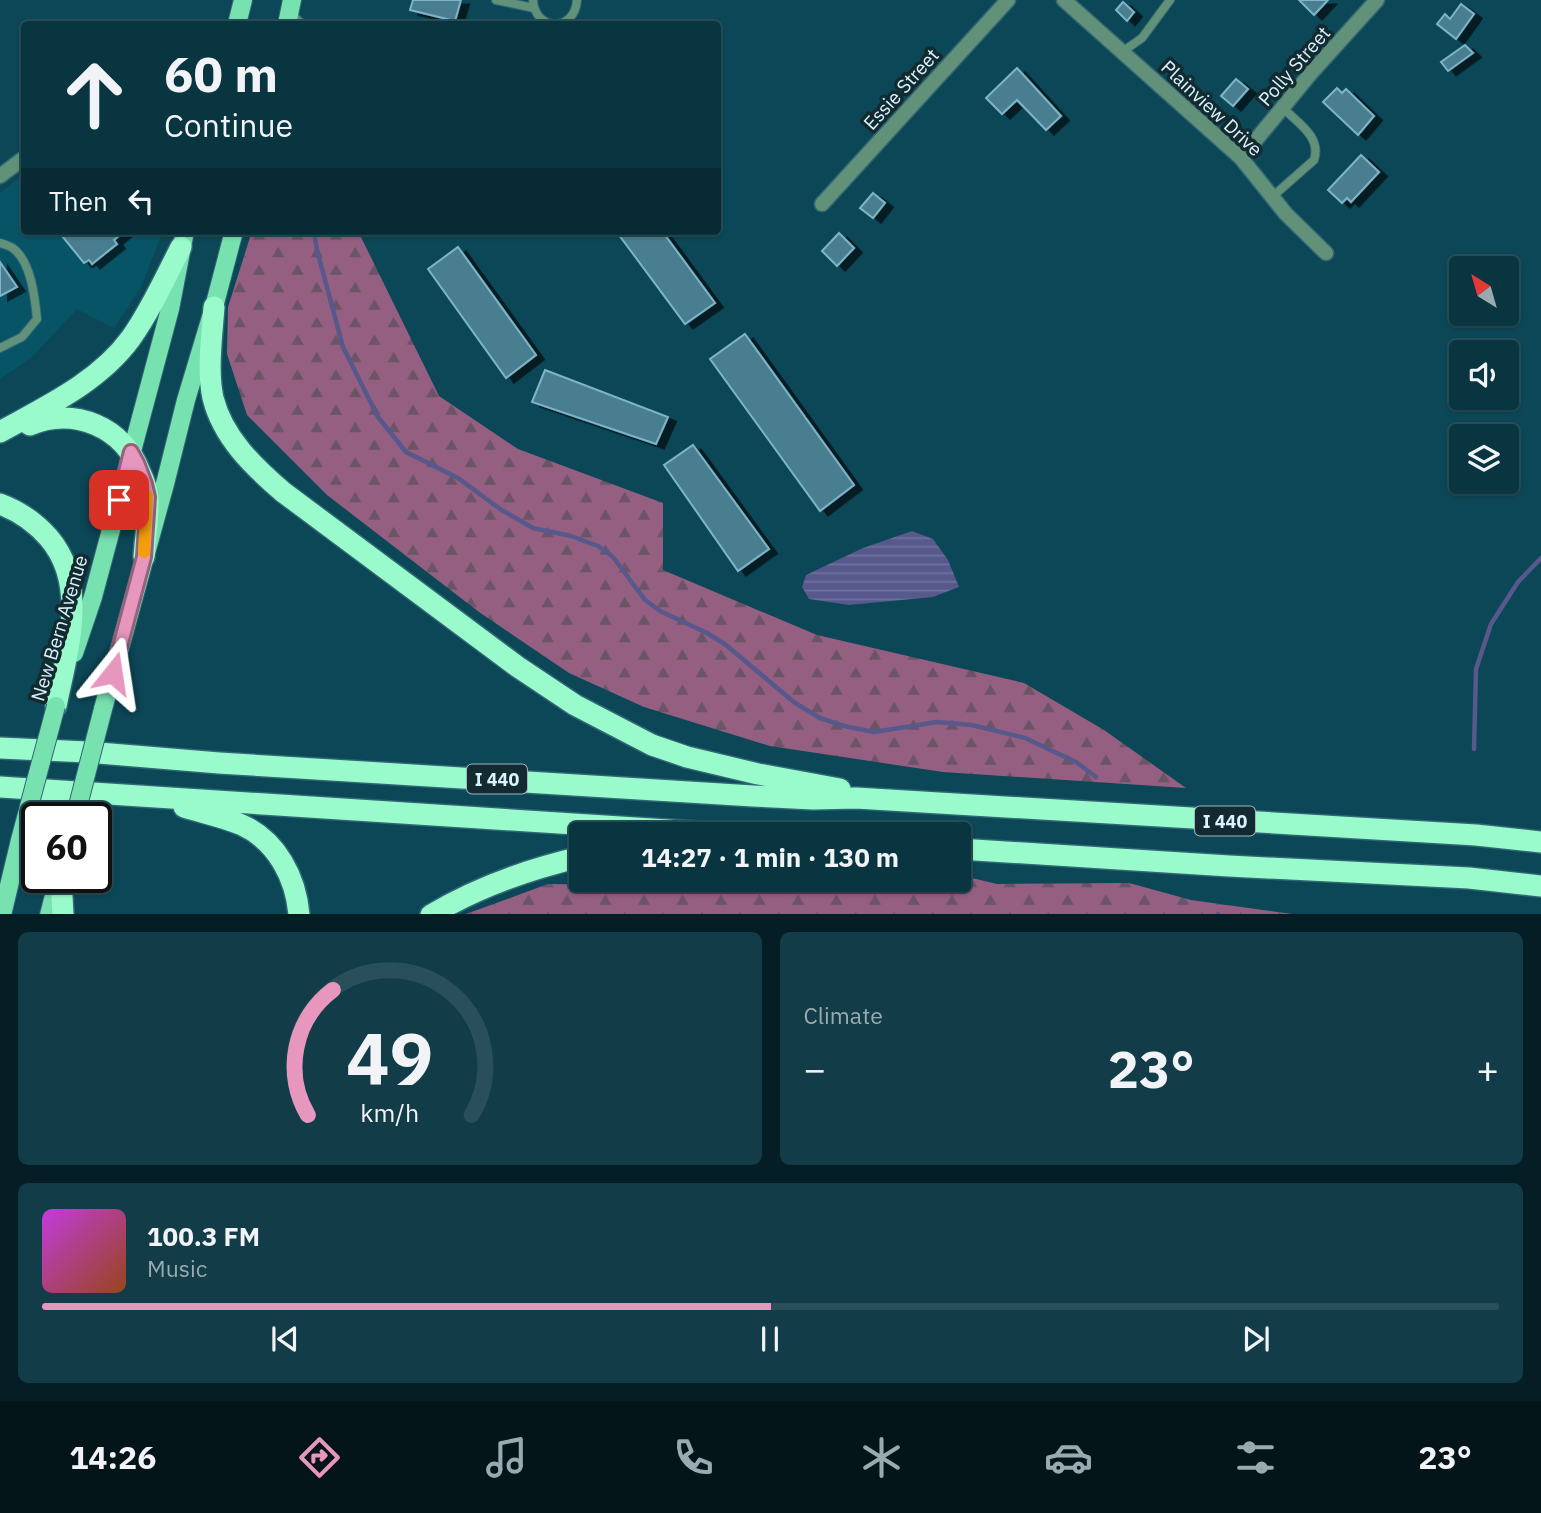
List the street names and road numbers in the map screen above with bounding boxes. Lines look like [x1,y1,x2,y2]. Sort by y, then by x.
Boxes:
street label: Polly Street [1253,21,1335,111]
street label: Essie Street [858,43,944,135]
street label: Plainview Drive [1156,55,1268,161]
street label: New Bern Avenue [25,552,93,704]
road number: I 440 [467,764,527,794]
road number: I 440 [1195,806,1255,836]

